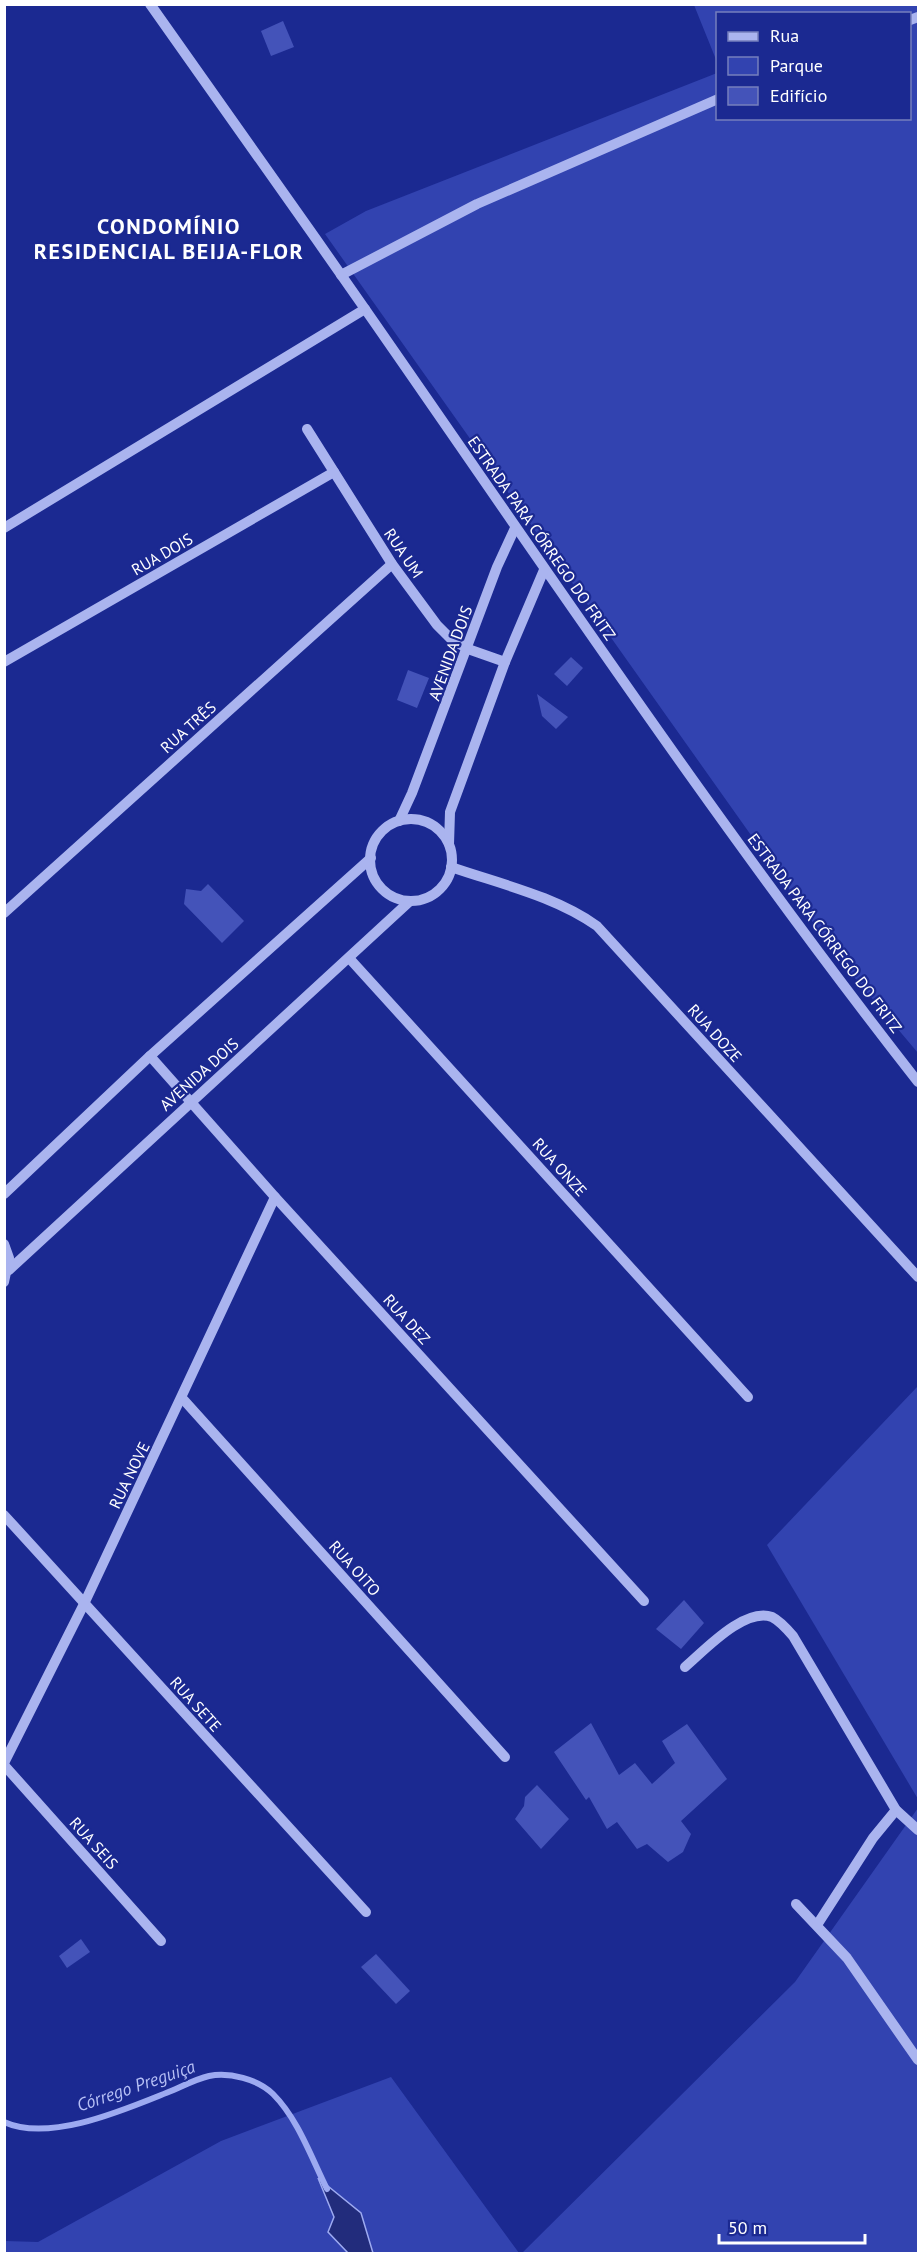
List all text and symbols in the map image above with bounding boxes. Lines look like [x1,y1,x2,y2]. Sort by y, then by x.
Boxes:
legend [716,12,911,120]
text: Rua [770,24,799,47]
text: Parque [770,54,823,77]
text: Edifício [770,84,827,107]
district label: CONDOMÍNIO RESIDENCIAL BEIJA-FLOR [34,212,304,265]
street label: ESTRADA PARA CÓRREGO DO FRITZ [464,432,620,644]
street label: RUA UM [380,524,428,582]
street label: RUA DOIS [128,528,196,580]
street label: AVENIDA DOIS [424,603,476,703]
street label: RUA TRÊS [156,697,220,757]
street label: ESTRADA PARA CÓRREGO DO FRITZ [743,829,907,1037]
street label: RUA DOZE [684,1000,746,1066]
street label: AVENIDA DOIS [155,1033,243,1115]
street label: RUA ONZE [529,1134,591,1200]
street label: RUA DEZ [379,1290,435,1348]
street label: RUA NOVE [104,1438,154,1512]
street label: RUA OITO [325,1536,385,1600]
street label: RUA SETE [166,1672,226,1736]
street label: RUA SEIS [65,1813,123,1873]
water label: Córrego Preguiça [74,2054,198,2117]
scale bar [719,2207,864,2245]
text: 50 m [728,2216,767,2239]

